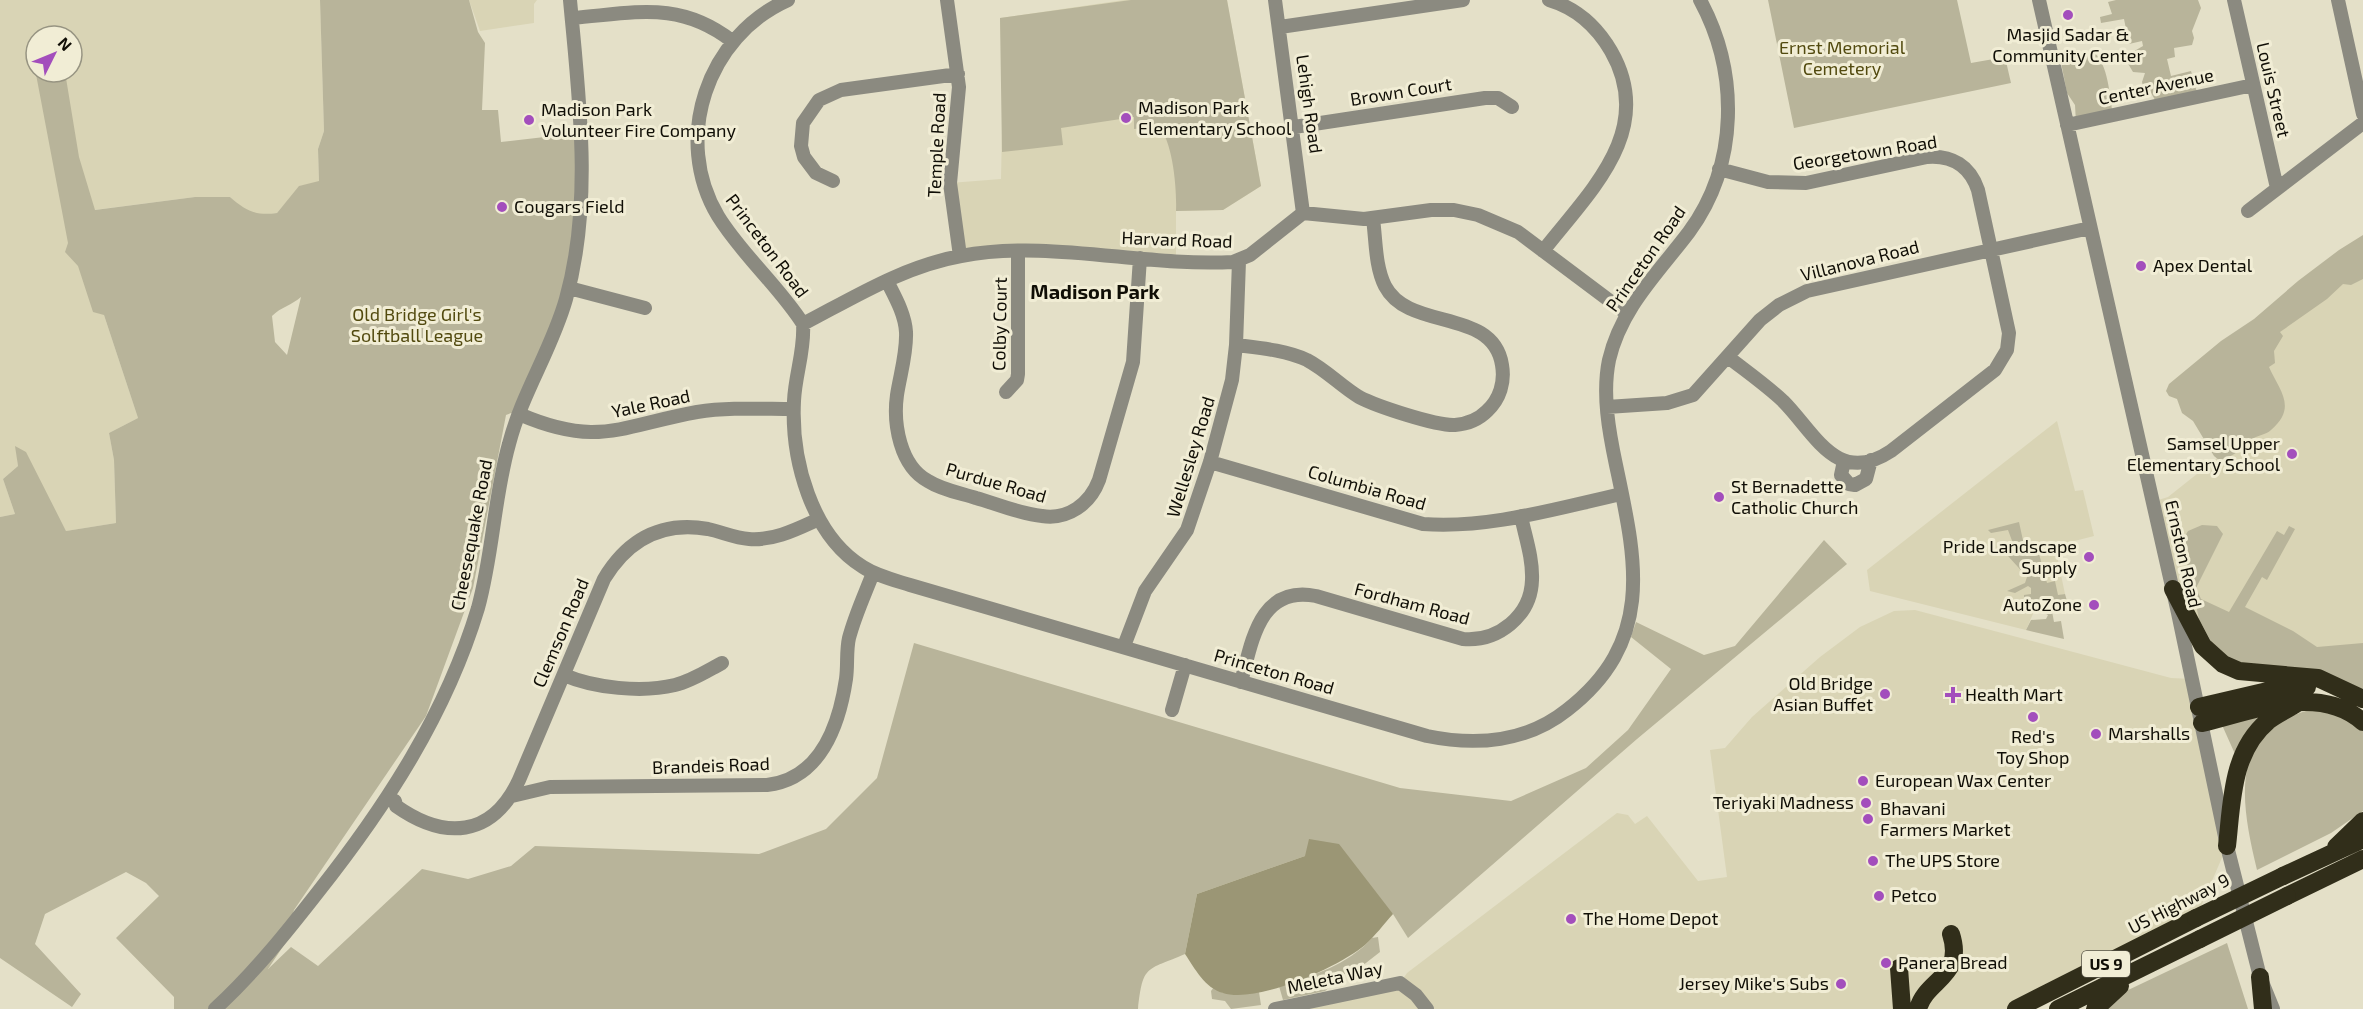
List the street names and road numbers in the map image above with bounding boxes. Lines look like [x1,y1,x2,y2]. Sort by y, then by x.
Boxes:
street label: Louis Street [2252,40,2296,140]
street label: Lehigh Road [1292,53,1328,155]
street label: Center Avenue [2096,63,2216,109]
street label: Brown Court [1349,72,1453,110]
street label: Temple Road [922,92,950,198]
street label: Georgetown Road [1791,130,1939,174]
street label: Princeton Road [722,189,814,302]
street label: Princeton Road [1601,201,1690,316]
street label: Harvard Road [1121,226,1233,252]
street label: Villanova Road [1798,235,1921,285]
street label: Colby Court [987,277,1011,371]
street label: Yale Road [610,384,692,422]
street label: Wellesley Road [1161,393,1219,520]
street label: Cheesequake Road [446,457,496,612]
street label: Purdue Road [943,457,1049,507]
street label: Columbia Road [1306,460,1429,514]
street label: Ernston Road [2161,498,2207,610]
street label: Clemson Road [527,575,593,690]
street label: Fordham Road [1352,577,1472,629]
street label: Princeton Road [1212,643,1337,699]
street label: Brandeis Road [652,752,770,778]
street label: US Highway 9 [2124,868,2233,938]
road number: US 9 [2082,951,2130,977]
street label: Meleta Way [1285,956,1385,998]

